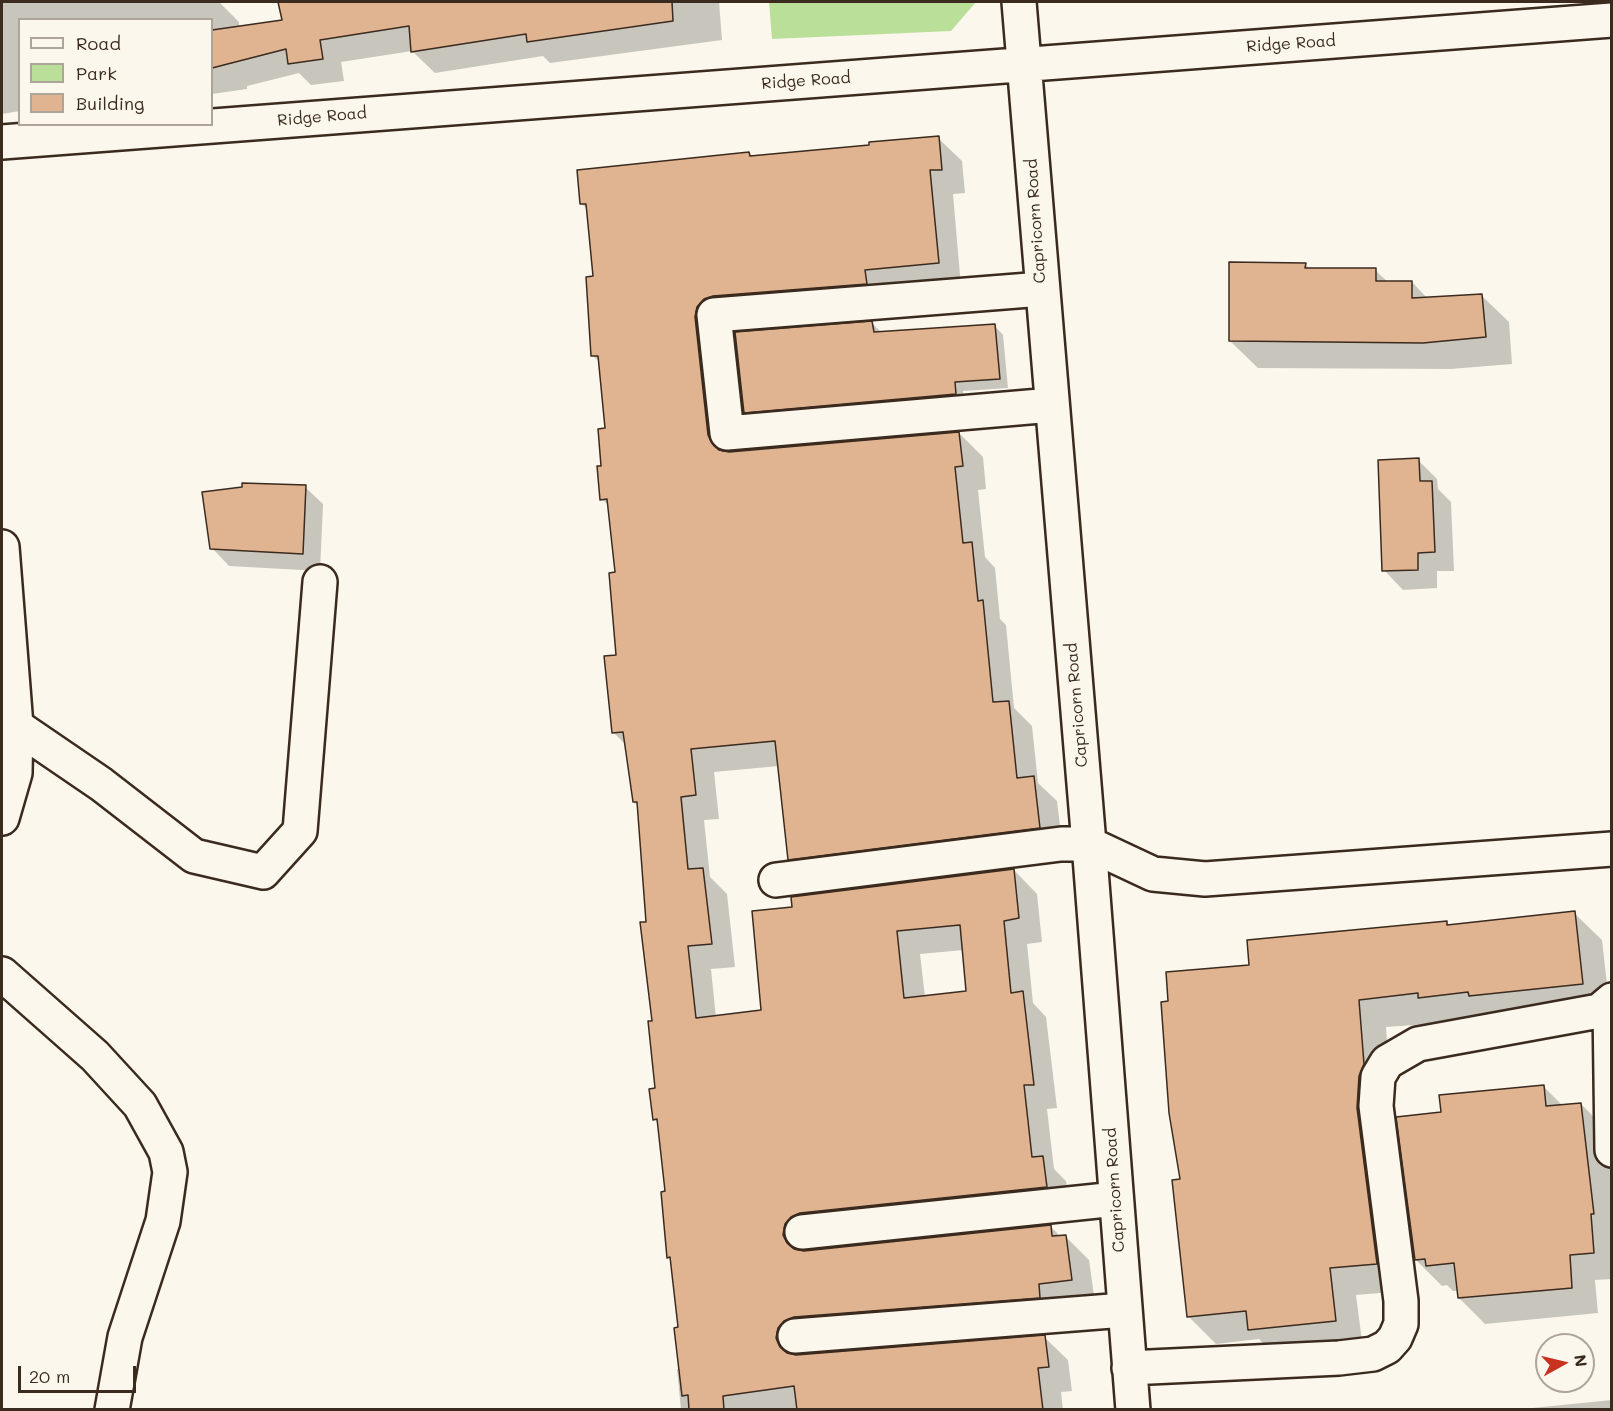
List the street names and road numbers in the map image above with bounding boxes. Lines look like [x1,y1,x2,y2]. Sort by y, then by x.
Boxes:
street label: Ridge Road [1246,31,1336,57]
street label: Ridge Road [761,68,851,94]
street label: Ridge Road [277,104,367,130]
street label: Capricorn Road [1022,158,1050,284]
street label: Capricorn Road [1062,642,1092,768]
street label: Capricorn Road [1101,1127,1129,1253]

